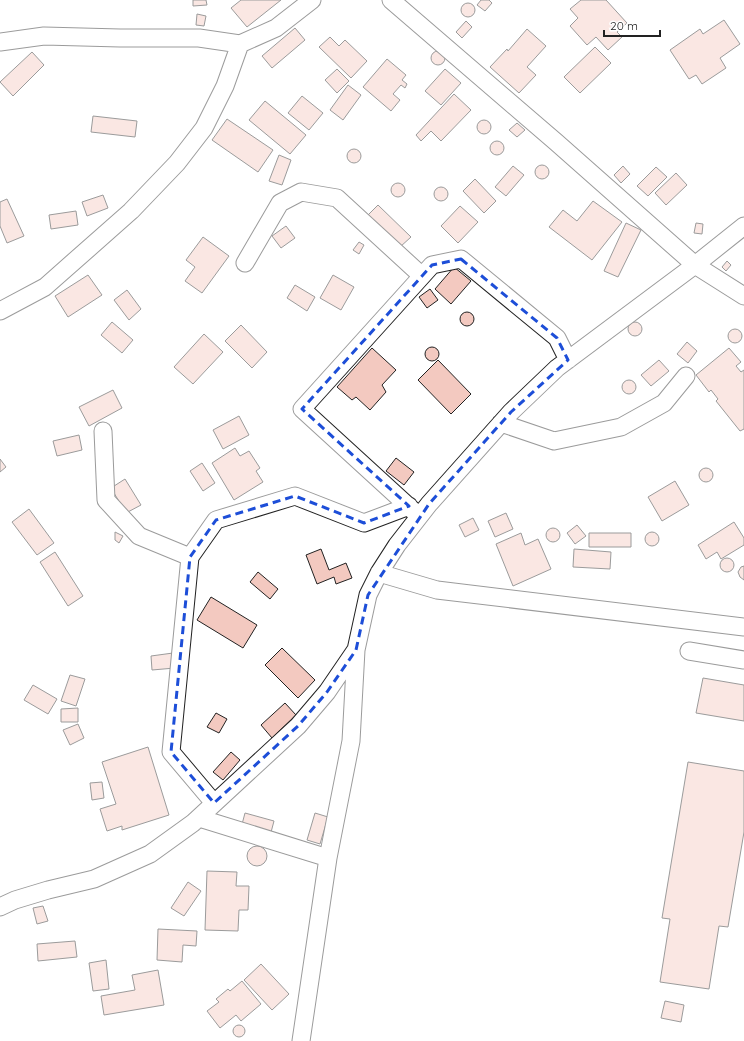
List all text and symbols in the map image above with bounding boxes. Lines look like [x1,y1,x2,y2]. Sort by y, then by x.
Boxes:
scale bar [604,12,660,38]
text: 20 m [610,18,638,33]

